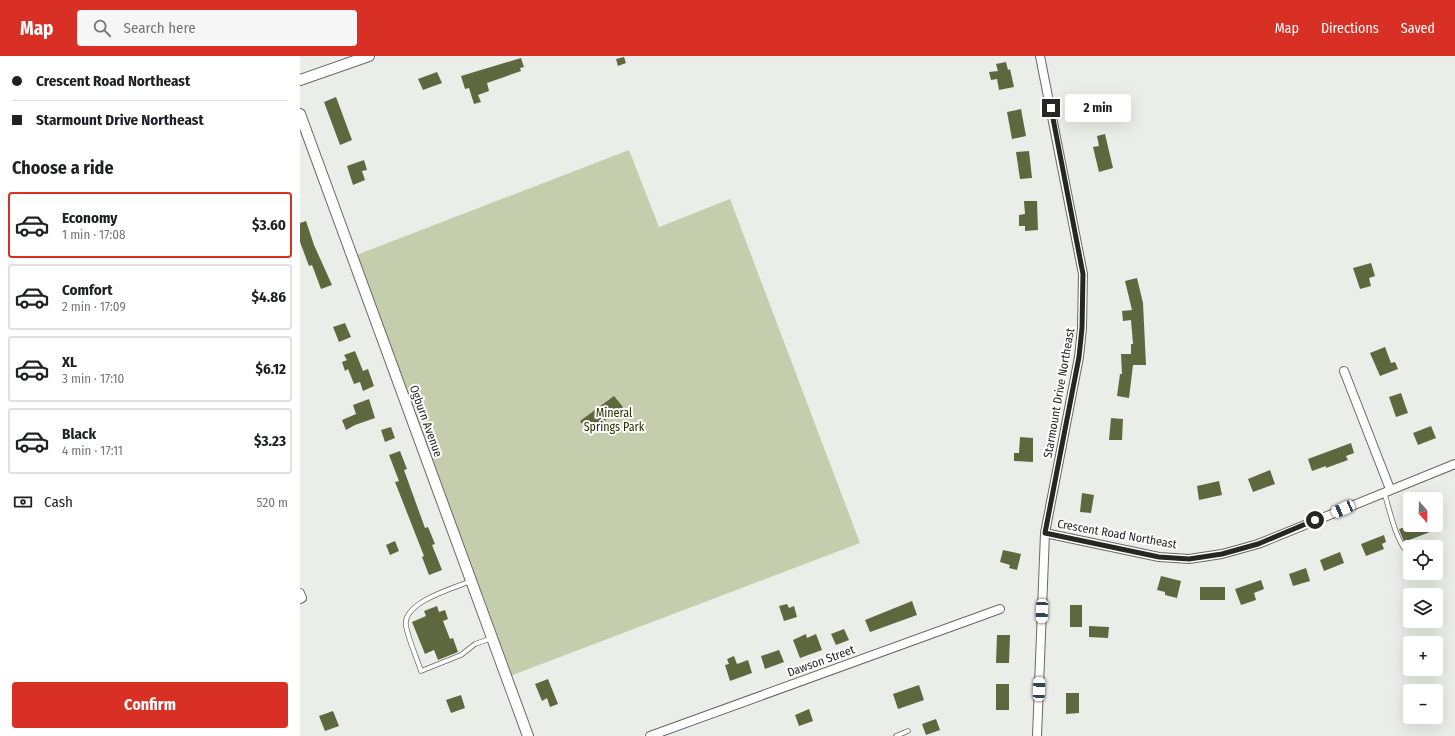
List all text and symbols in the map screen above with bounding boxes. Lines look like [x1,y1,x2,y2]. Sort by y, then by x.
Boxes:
search box [77,10,357,46]
text: Map [20,17,53,40]
icon: search [91,17,113,39]
text: Search here [123,19,196,37]
text: Map [1275,20,1299,37]
text: Directions [1321,20,1379,37]
text: Saved [1401,20,1435,37]
text: Crescent Road Northeast [36,72,190,90]
callout: 2 min [1065,94,1131,122]
route end [1042,99,1060,117]
text: 2 min [1084,100,1112,115]
text: Starmount Drive Northeast [36,111,204,129]
text: Choose a ride [12,157,114,179]
icon: car [14,207,50,243]
text: Economy [62,209,117,227]
text: $3.60 [252,216,286,234]
text: 1 min · 17:08 [62,227,125,242]
icon: car [14,279,50,315]
text: Comfort [62,281,113,299]
text: $4.86 [252,288,286,306]
text: 2 min · 17:09 [62,299,126,314]
street label: Starmount Drive Northeast [1041,327,1077,459]
icon: car [14,351,50,387]
text: XL [62,353,77,371]
text: $6.12 [255,360,286,378]
text: 3 min · 17:10 [62,371,124,386]
street label: Ogburn Avenue [407,383,445,459]
park label: Mineral Springs Park [584,406,645,434]
icon: car [14,423,50,459]
text: Black [62,425,96,443]
text: $3.23 [254,432,286,450]
text: 4 min · 17:11 [62,443,123,458]
icon: cash [12,491,34,513]
north arrow [1403,492,1443,532]
map controls [1403,492,1443,724]
text: Cash [44,493,73,511]
text: 520 m [257,495,288,510]
car [1330,499,1356,519]
route start [1306,511,1324,529]
street label: Crescent Road Northeast [1056,517,1178,551]
button: locate [1403,540,1443,580]
button: layers [1403,588,1443,628]
car [1036,599,1048,623]
button: + [1403,636,1443,676]
street label: Dawson Street [785,642,857,680]
car [1033,677,1045,701]
button: Confirm [12,682,288,728]
button: − [1403,684,1443,724]

